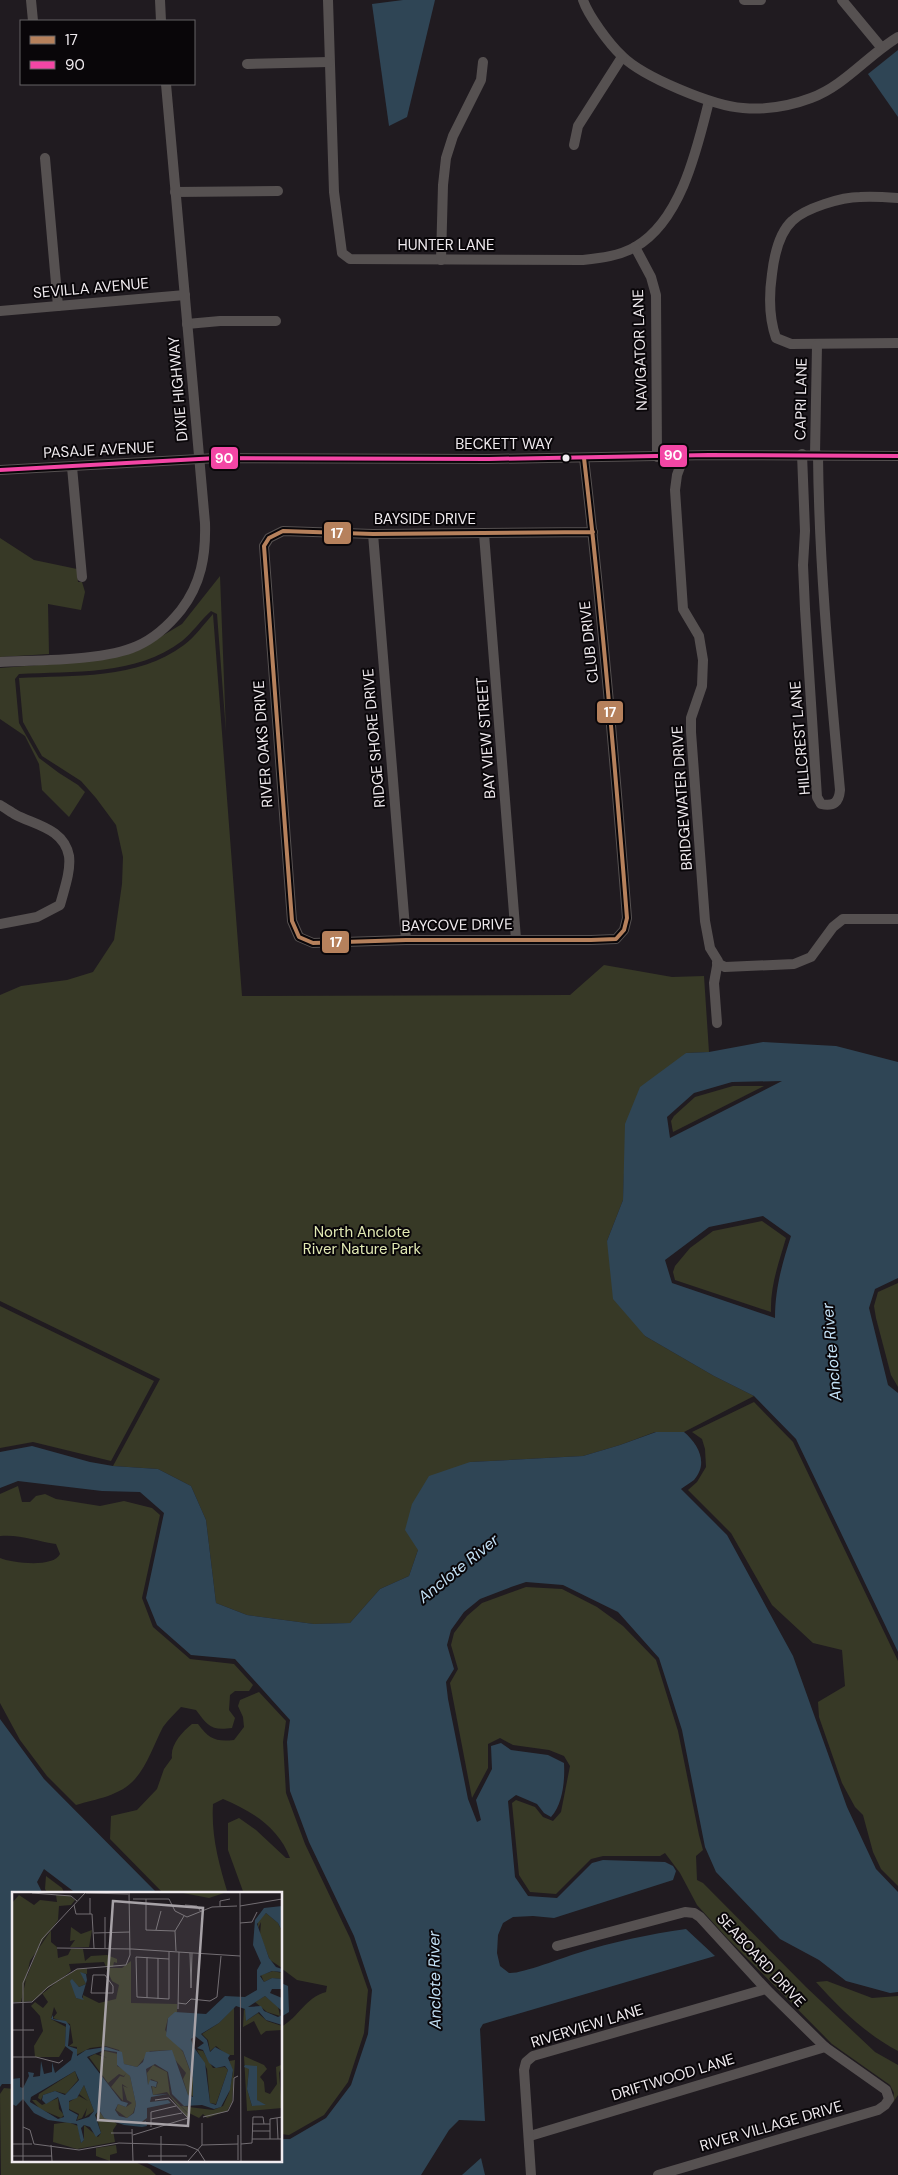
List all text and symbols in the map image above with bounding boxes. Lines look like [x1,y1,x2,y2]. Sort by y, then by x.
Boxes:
legend [20,20,195,85]
text: 17 [65,30,78,50]
text: 90 [65,55,85,75]
street label: HUNTER LANE [398,235,494,255]
street label: SEVILLA AVENUE [32,273,150,303]
street label: NAVIGATOR LANE [628,289,652,411]
street label: DIXIE HIGHWAY [163,335,193,442]
street label: CAPRI LANE [790,358,812,440]
street label: BECKETT WAY [455,434,553,454]
street label: PASAJE AVENUE [43,437,155,463]
line badge: 90 [659,444,688,468]
line badge: 90 [210,446,239,470]
text: 90 [664,446,683,464]
text: 90 [215,449,234,467]
unlabelled marker [561,453,571,463]
street label: BAYSIDE DRIVE [374,509,476,529]
line badge: 17 [323,521,352,545]
text: 17 [331,524,344,542]
street label: CLUB DRIVE [575,600,603,684]
street label: RIDGE SHORE DRIVE [358,668,390,808]
street label: BAY VIEW STREET [472,676,500,800]
street label: RIVER OAKS DRIVE [249,680,277,808]
street label: HILLCREST LANE [785,680,815,796]
line badge: 17 [596,700,624,724]
text: 17 [604,703,617,721]
street label: BRIDGEWATER DRIVE [667,725,697,871]
street label: BAYCOVE DRIVE [401,914,513,936]
line badge: 17 [321,930,350,954]
text: 17 [330,933,343,951]
park label: North Anclote River Nature Park [303,1222,422,1259]
water label: Anclote River [817,1301,846,1403]
water label: Anclote River [413,1529,504,1608]
inset map [12,1892,282,2162]
street label: SEABOARD DRIVE [712,1909,810,2011]
water label: Anclote River [423,1930,446,2030]
street label: RIVERVIEW LANE [528,1999,646,2053]
street label: DRIFTWOOD LANE [609,2049,737,2105]
street label: RIVER VILLAGE DRIVE [697,2096,845,2156]

